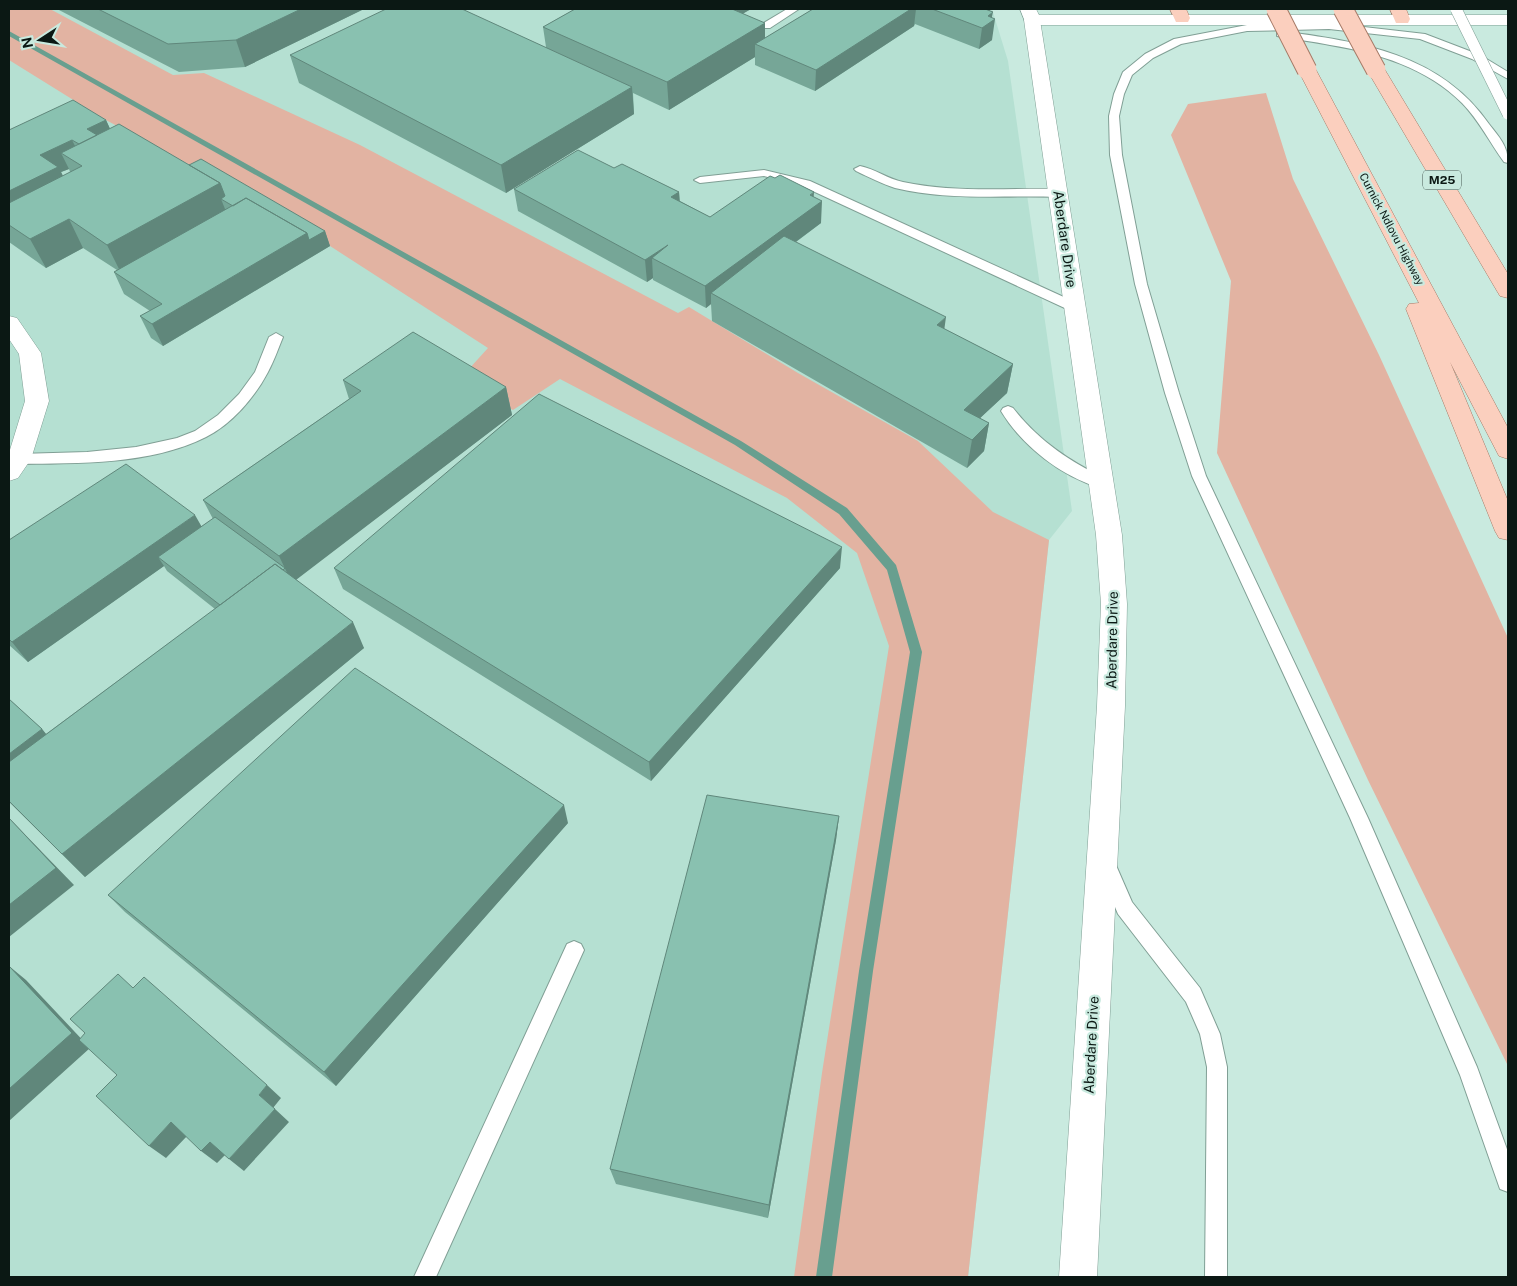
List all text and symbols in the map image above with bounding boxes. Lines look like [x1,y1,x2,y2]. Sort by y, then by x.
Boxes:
north arrow [15,15,65,65]
text: N [18,36,36,50]
road number: M25 [1423,170,1461,190]
street label: Curnick Ndlovu Highway [1357,171,1427,287]
street label: Aberdare Drive [1050,189,1080,289]
street label: Aberdare Drive [1103,591,1121,689]
street label: Aberdare Drive [1080,996,1102,1094]

